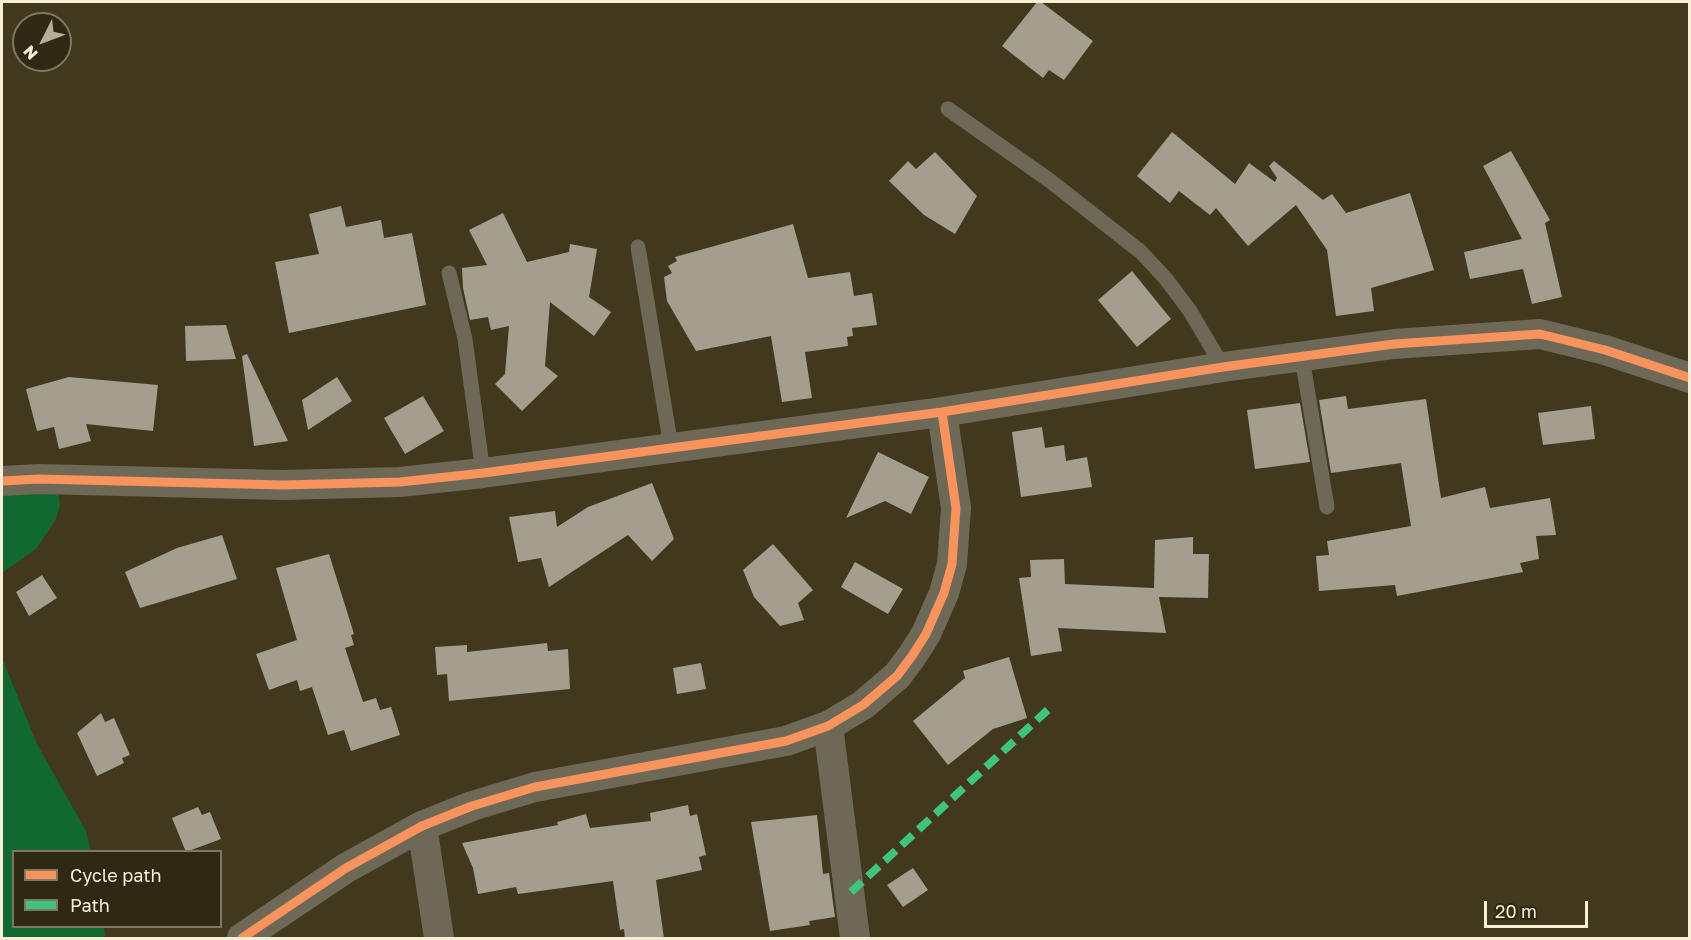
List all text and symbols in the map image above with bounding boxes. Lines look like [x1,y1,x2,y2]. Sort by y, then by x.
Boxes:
north arrow [12,12,72,72]
text: N [19,41,42,64]
legend [12,850,222,928]
text: Cycle path [70,864,162,886]
scale bar [1487,889,1590,927]
text: Path [70,894,110,916]
text: 20 m [1495,900,1537,922]

